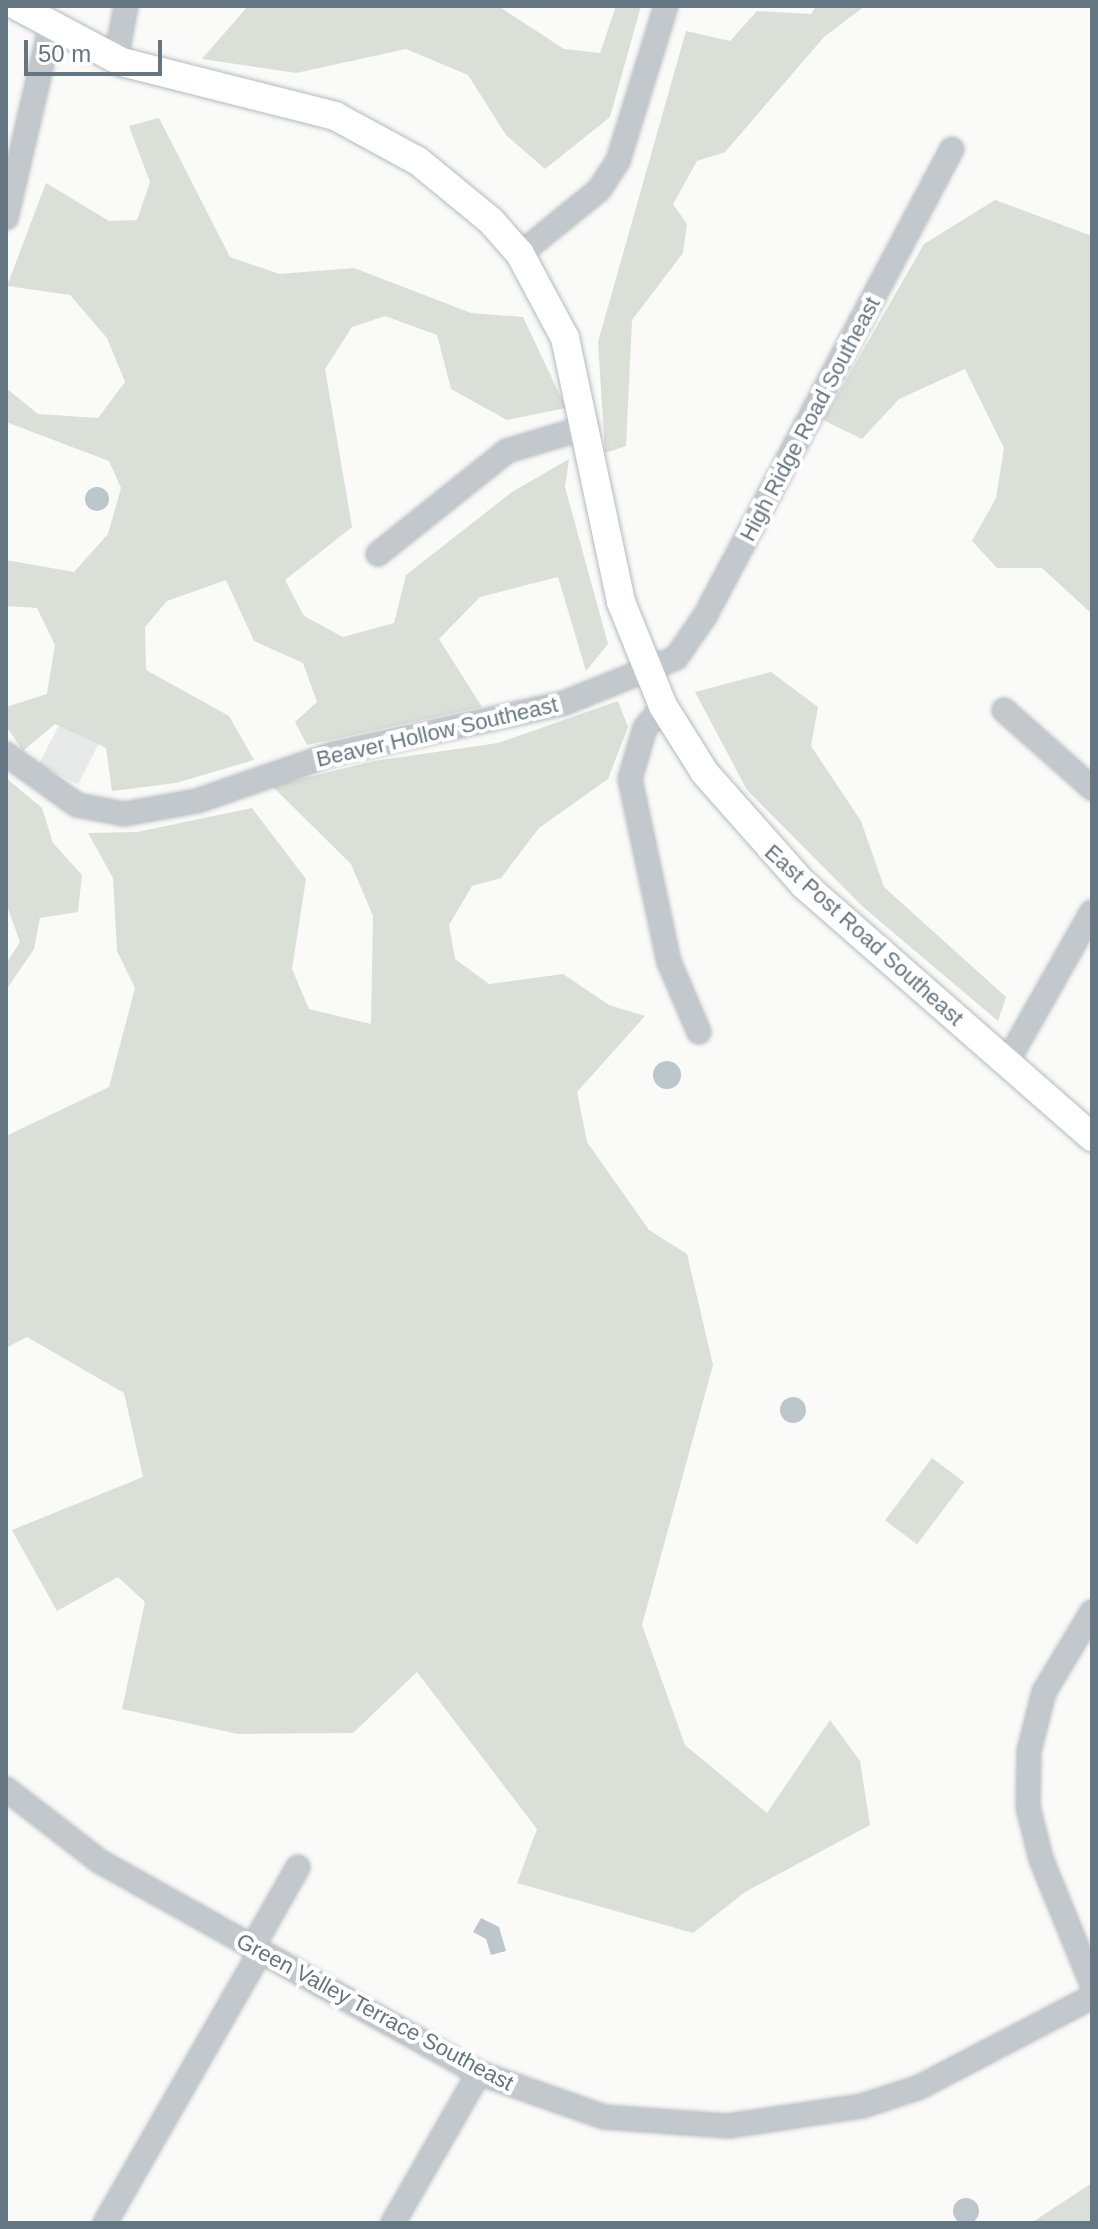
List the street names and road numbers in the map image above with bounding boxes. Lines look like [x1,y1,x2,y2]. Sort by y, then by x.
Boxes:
street label: High Ridge Road Southeast [734,292,886,546]
street label: Beaver Hollow Southeast [314,691,560,773]
street label: East Post Road Southeast [759,839,969,1031]
street label: Green Valley Terrace Southeast [232,1928,518,2096]

